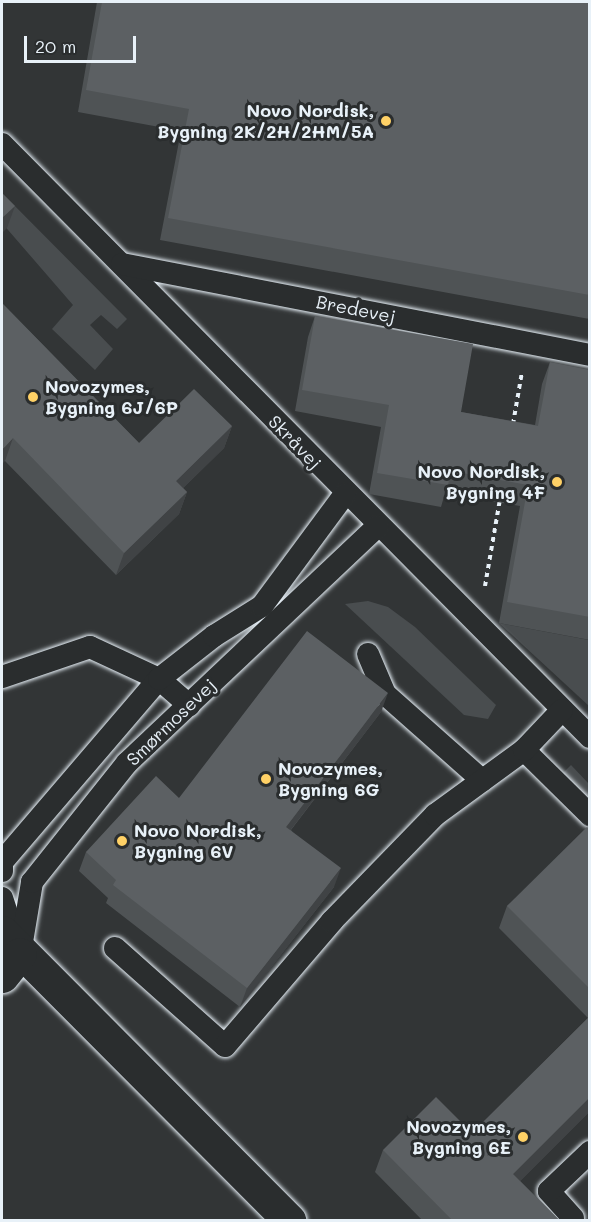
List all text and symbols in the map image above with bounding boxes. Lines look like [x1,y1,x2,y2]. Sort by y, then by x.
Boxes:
scale bar [27,24,140,62]
text: 20 m [35,34,76,58]
place label: Novo Nordisk, Bygning 2K/2H/2HM/5A [157,100,374,142]
marker: Novo Nordisk, Bygning 2K/2H/2HM/5A [379,114,393,128]
street label: Bredevej [314,291,398,327]
place label: Novozymes, Bygning 6J/6P [45,376,178,418]
marker: Novozymes, Bygning 6J/6P [26,390,40,404]
street label: Skråvej [264,411,326,473]
place label: Novo Nordisk, Bygning 4F [418,461,545,504]
marker: Novo Nordisk, Bygning 4F [550,475,564,489]
street label: Smørmosevej [122,674,220,770]
place label: Novozymes, Bygning 6G [278,758,383,800]
marker: Novozymes, Bygning 6G [259,772,273,786]
place label: Novo Nordisk, Bygning 6V [134,820,261,862]
marker: Novo Nordisk, Bygning 6V [115,834,129,848]
place label: Novozymes, Bygning 6E [406,1116,511,1158]
marker: Novozymes, Bygning 6E [516,1130,530,1144]

